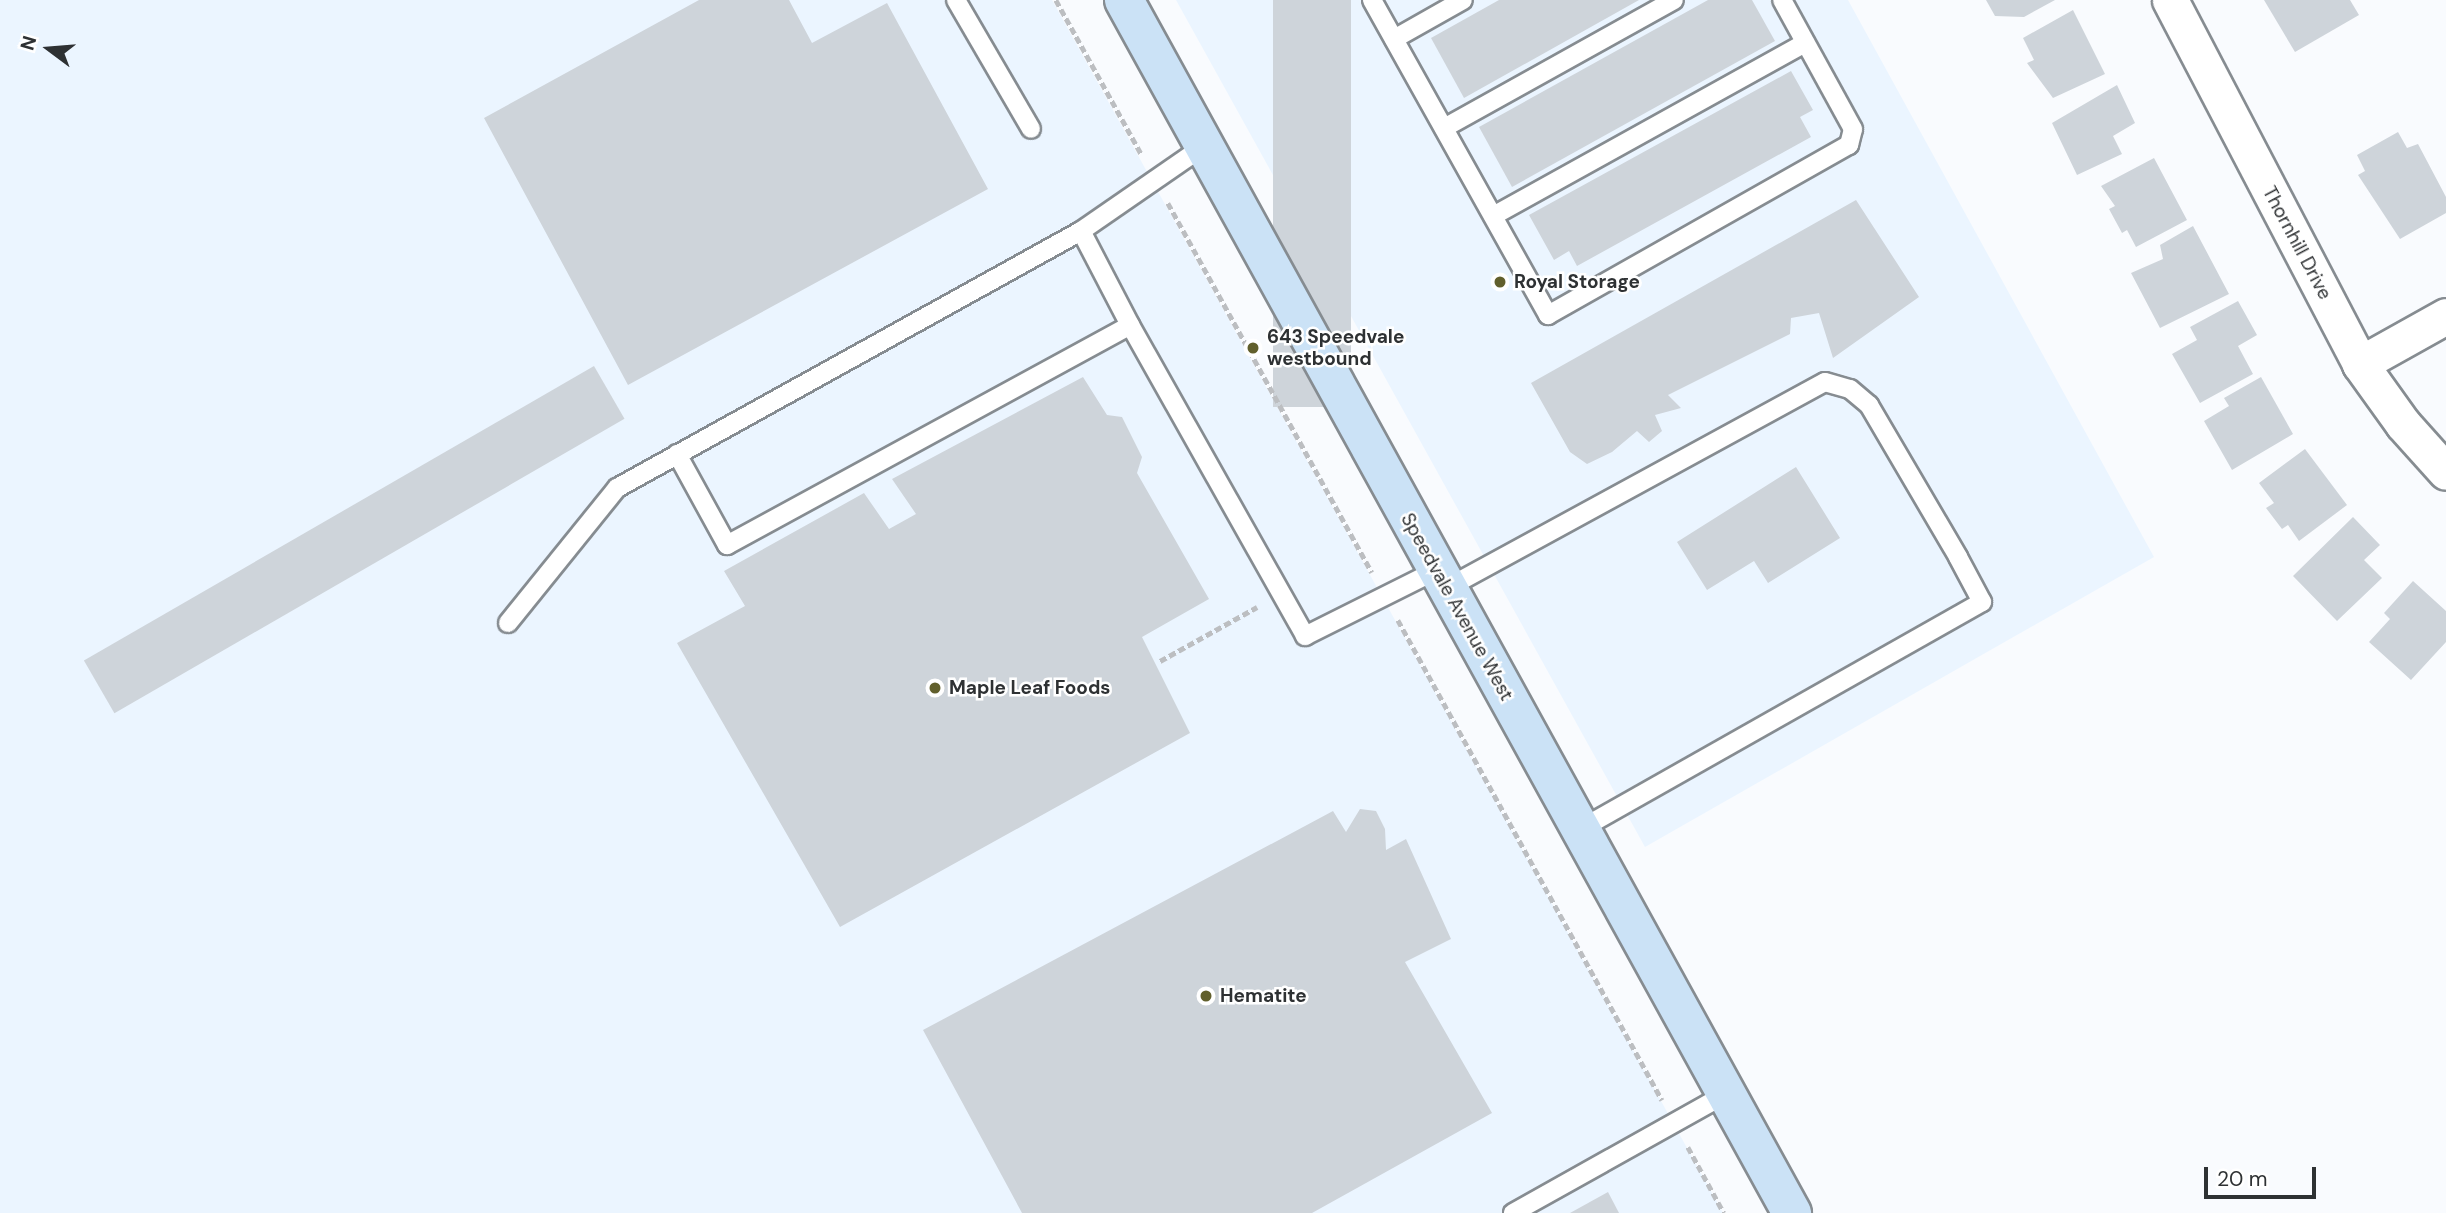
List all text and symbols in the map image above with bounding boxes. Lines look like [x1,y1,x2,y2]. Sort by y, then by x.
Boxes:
north arrow [14,14,84,84]
text: N [14,33,42,53]
street label: Thornhill Drive [2258,183,2336,303]
place label: Royal Storage [1514,271,1640,293]
marker: Royal Storage [1492,274,1508,290]
place label: 643 Speedvale westbound [1267,326,1404,370]
marker: 643 Speedvale westbound [1245,340,1261,356]
street label: Speedvale Avenue West [1396,509,1518,705]
place label: Maple Leaf Foods [949,677,1110,699]
marker: Maple Leaf Foods [927,680,943,696]
place label: Hematite [1220,985,1307,1007]
marker: Hematite [1198,988,1214,1004]
scale bar [2208,1154,2320,1198]
text: 20 m [2217,1165,2268,1193]

